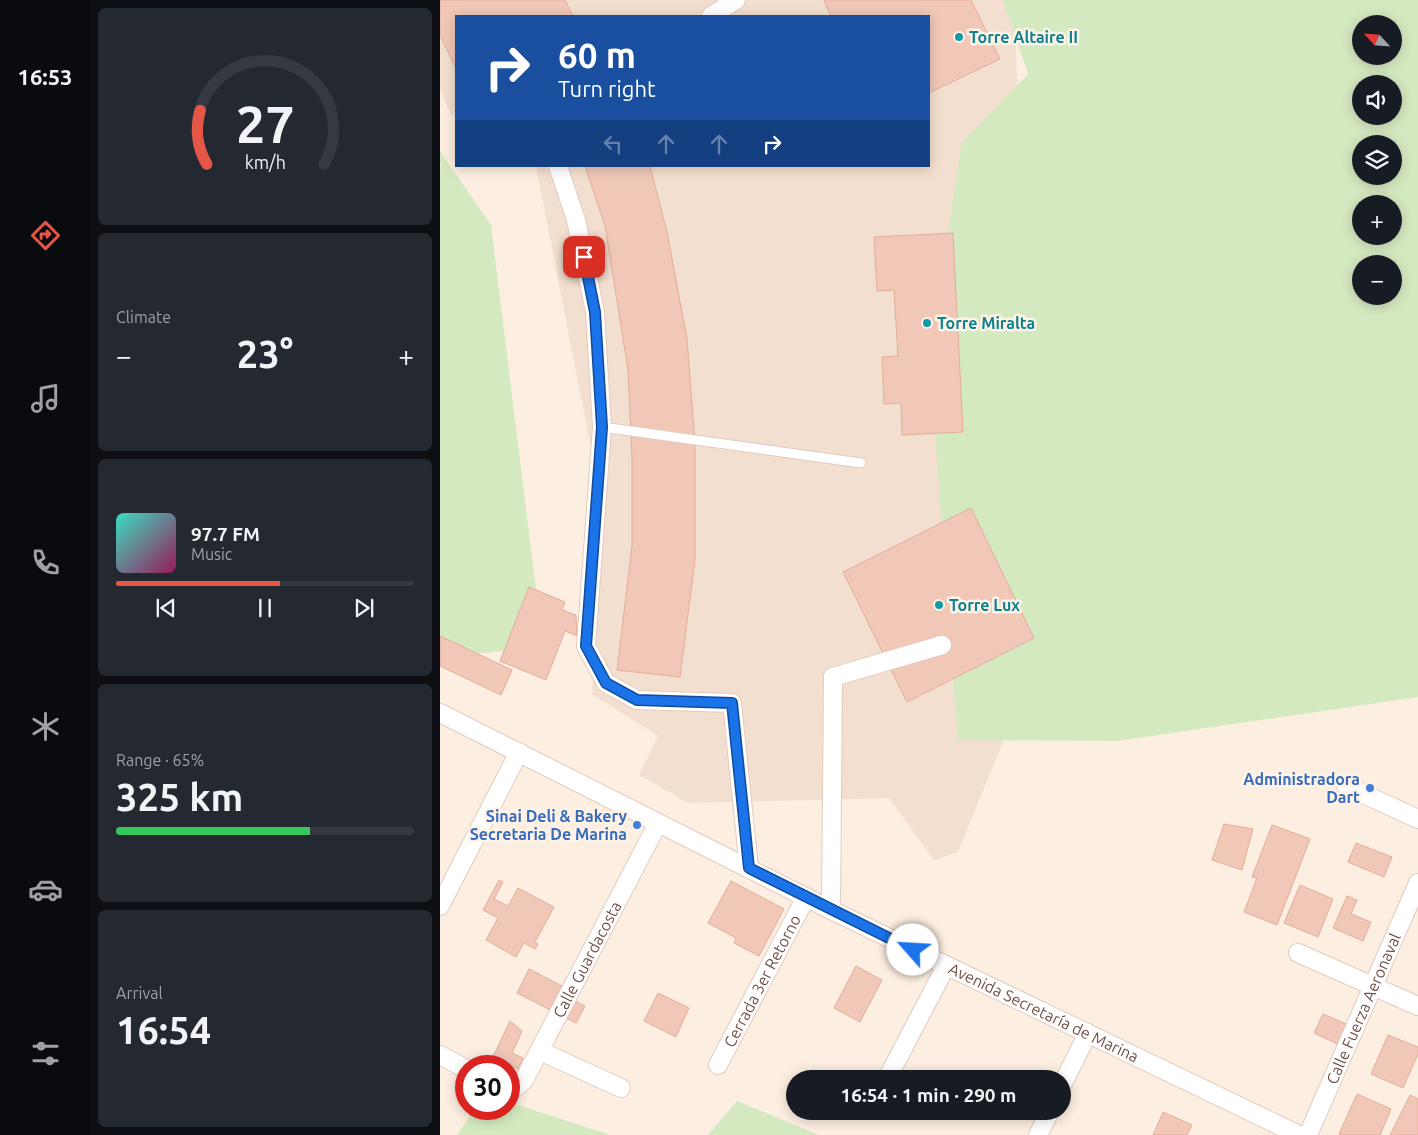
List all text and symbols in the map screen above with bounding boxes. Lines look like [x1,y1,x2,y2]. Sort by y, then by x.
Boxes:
north arrow [1352,15,1402,65]
map controls [1352,15,1402,305]
place label: Torre Altaire II [969,28,1078,46]
marker: Torre Altaire II [953,31,965,43]
icon: right [475,35,540,100]
text: 60 m [558,35,636,75]
text: 16:53 [17,64,73,89]
button: sound [1352,75,1402,125]
text: Turn right [558,76,656,101]
text: 27 [236,95,294,153]
icon: left [599,130,627,158]
icon: ahead [652,130,680,158]
icon: ahead [705,130,733,158]
icon: right [758,130,786,158]
button: layers [1352,135,1402,185]
text: km/h [244,152,286,172]
button: + [1352,195,1402,245]
icon: directions [28,218,63,253]
pin [563,236,605,278]
icon: arrive [570,243,598,271]
button: − [1352,255,1402,305]
text: Climate [116,308,171,326]
place label: Torre Miralta [937,314,1035,332]
marker: Torre Miralta [921,317,933,329]
text: 23° [237,333,293,375]
text: − [116,340,132,371]
text: + [398,340,414,371]
icon: music [28,381,63,416]
text: 97.7 FM [191,523,260,545]
icon: phone [28,545,63,580]
text: Music [191,545,232,563]
icon: previous [152,594,180,622]
icon: pause [251,594,279,622]
icon: next [350,594,378,622]
place label: Torre Lux [949,596,1020,614]
marker: Torre Lux [933,599,945,611]
icon: climate [28,709,63,744]
text: Range · 65% [116,751,204,769]
place label: Administradora Dart [1243,770,1360,806]
text: 325 km [116,776,243,818]
marker: Administradora Dart [1364,782,1376,794]
place label: Sinai Deli & Bakery Secretaria De Marina [470,807,627,843]
marker: Sinai Deli & Bakery Secretaria De Marina [631,819,643,831]
icon: car [28,872,63,907]
street label: Calle Guardacosta [549,898,625,1021]
street label: Cerrada 3er Retorno [720,912,804,1050]
position arrow [886,923,938,975]
street label: Calle Fuerza Aeronaval [1322,930,1404,1087]
street label: Avenida Secretaría de Marina [946,959,1142,1066]
text: Arrival [116,984,163,1002]
text: 16:54 [116,1009,211,1051]
icon: filters [28,1036,63,1071]
speed limit sign: 30 [455,1055,520,1120]
text: 16:54 · 1 min · 290 m [841,1084,1016,1106]

